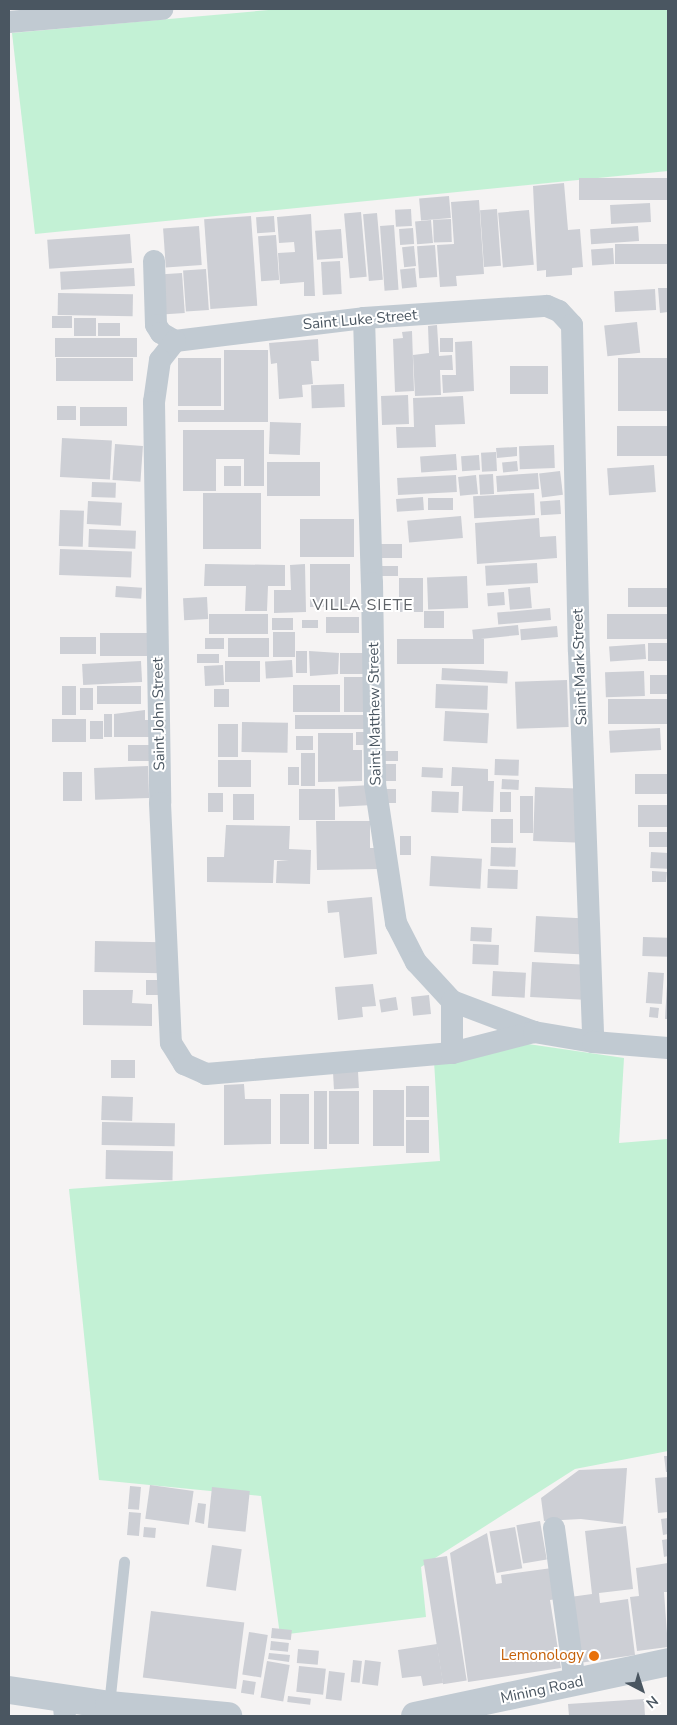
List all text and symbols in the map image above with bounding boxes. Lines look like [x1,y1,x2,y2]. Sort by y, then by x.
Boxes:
street label: Saint Luke Street [302,306,418,334]
district label: VILLA SIETE [311,595,415,615]
street label: Saint Mark Street [569,608,591,726]
street label: Saint Matthew Street [365,642,385,786]
street label: Saint John Street [149,657,169,771]
place label: Lemonology [501,1647,584,1665]
marker: Lemonology [588,1650,600,1662]
north arrow [617,1665,667,1715]
street label: Mining Road [499,1672,585,1708]
text: N [642,1691,662,1713]

